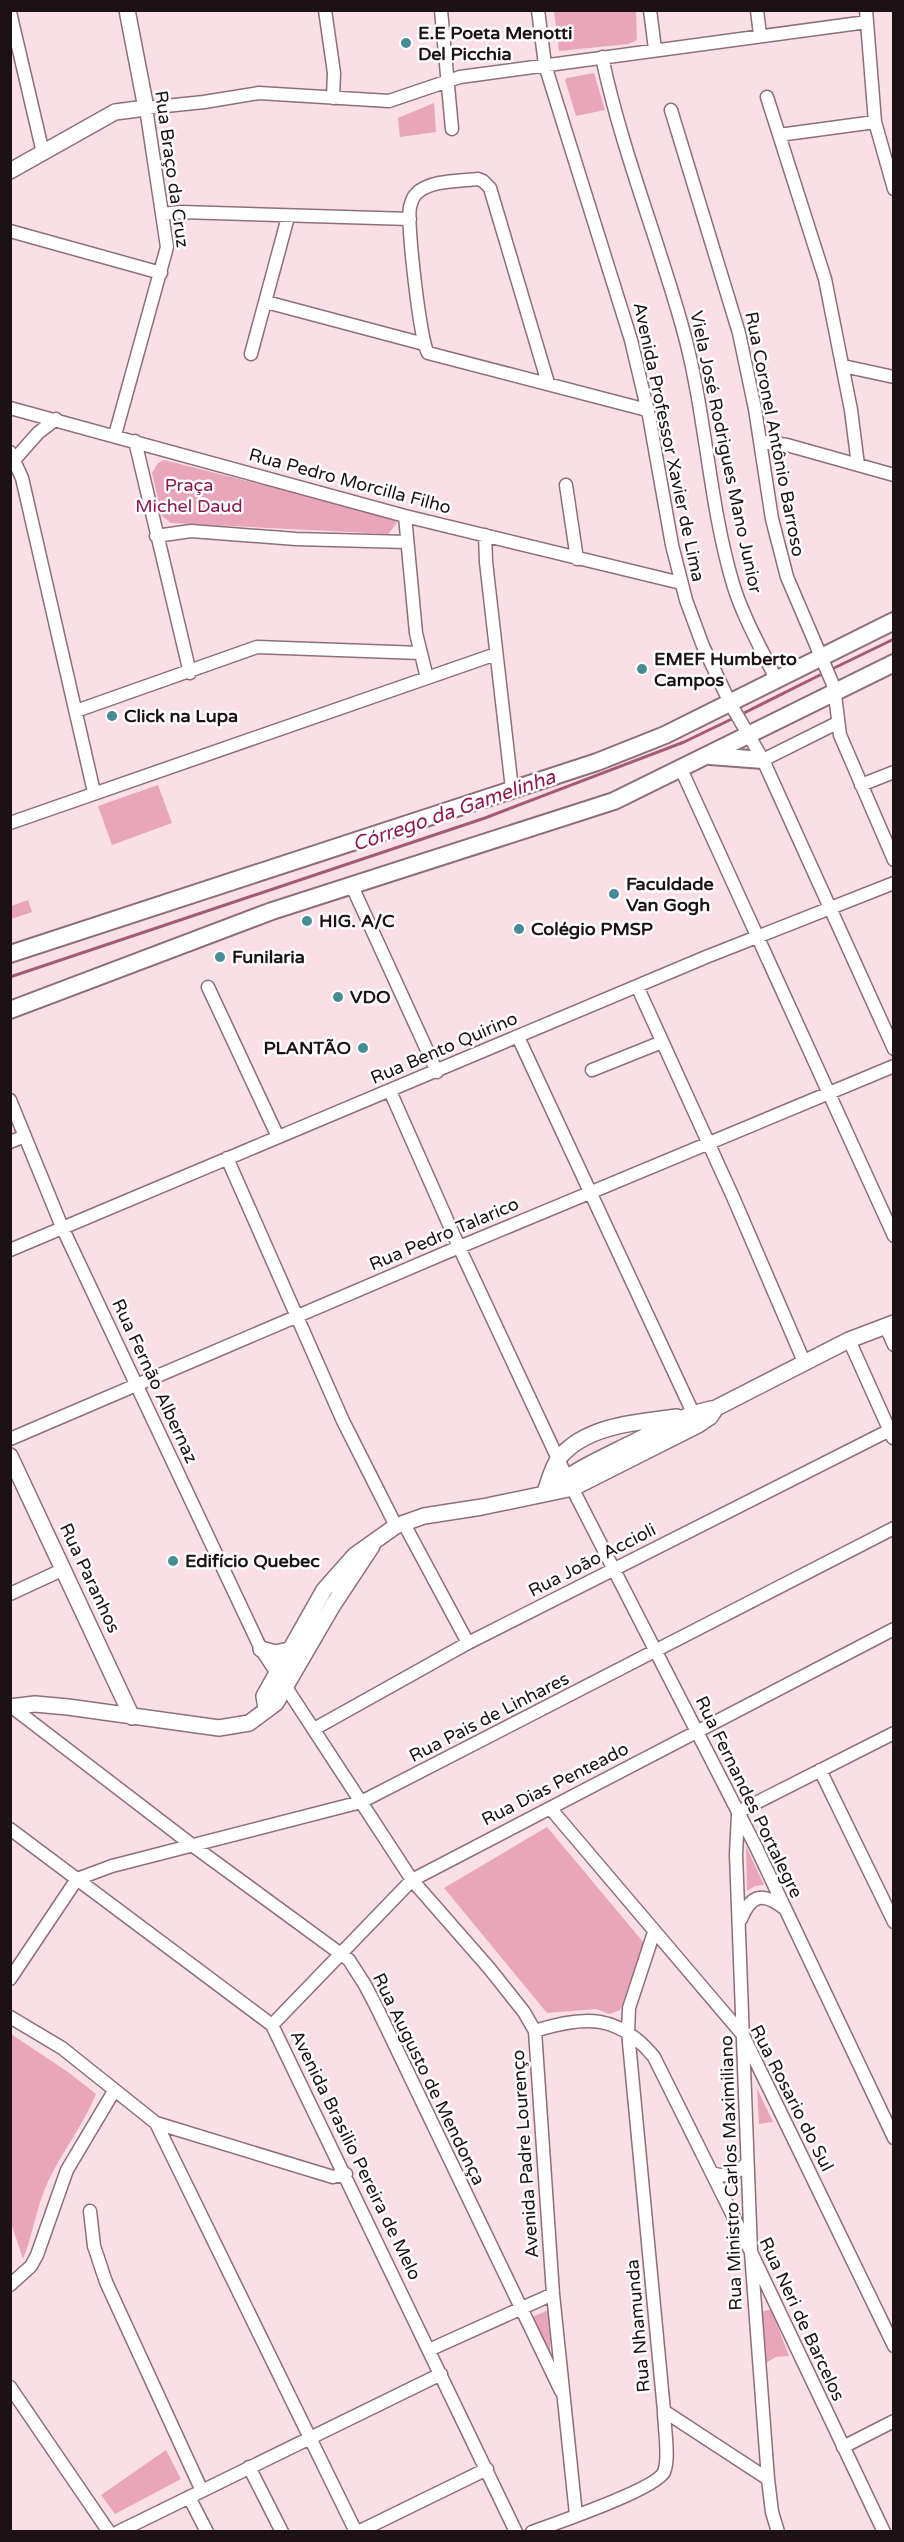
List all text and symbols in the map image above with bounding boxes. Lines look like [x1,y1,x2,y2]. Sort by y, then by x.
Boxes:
place label: E.E Poeta Menotti Del Picchia [418,22,572,65]
marker: E.E Poeta Menotti Del Picchia [399,36,413,50]
street label: Rua Braço da Cruz [150,89,194,249]
street label: Avenida Professor Xavier de Lima [629,300,709,584]
street label: Viela José Rodrigues Mano Junior [685,309,767,595]
street label: Rua Coronel Antônio Barroso [740,310,810,558]
street label: Rua Pedro Morcilla Filho [247,443,454,519]
park label: Praça Michel Daud [135,474,243,517]
place label: EMEF Humberto Campos [654,648,797,691]
marker: EMEF Humberto Campos [635,662,649,676]
place label: Click na Lupa [124,705,238,727]
marker: Click na Lupa [105,709,119,723]
water label: Córrego da Gamelinha [350,765,559,857]
place label: Faculdade Van Gogh [626,873,714,916]
marker: Faculdade Van Gogh [607,887,621,901]
place label: HIG. A/C [319,910,395,932]
marker: HIG. A/C [300,914,314,928]
place label: Colégio PMSP [531,918,653,940]
marker: Colégio PMSP [512,922,526,936]
place label: Funilaria [232,946,305,968]
marker: Funilaria [213,950,227,964]
place label: VDO [350,986,391,1008]
marker: VDO [331,990,345,1004]
street label: Rua Bento Quirino [367,1007,521,1089]
place label: PLANTÃO [263,1037,351,1059]
marker: PLANTÃO [356,1041,370,1055]
street label: Rua Pedro Talarico [366,1193,522,1275]
street label: Rua Fernão Albernaz [107,1295,203,1467]
street label: Rua João Accioli [524,1518,660,1602]
street label: Rua Paranhos [55,1519,125,1637]
place label: Edifício Quebec [185,1550,320,1572]
marker: Edifício Quebec [166,1554,180,1568]
street label: Rua Pais de Linhares [405,1667,573,1767]
street label: Rua Fernandes Portalegre [690,1692,808,1902]
street label: Rua Dias Penteado [478,1737,632,1831]
street label: Rua Augusto de Mendonça [368,1969,490,2189]
street label: Rua Rosario do Sul [746,2021,838,2175]
street label: Avenida Brasilio Pereira de Melo [286,2027,426,2283]
street label: Rua Ministro Carlos Maximiliano [715,2035,747,2311]
street label: Avenida Padre Lourenço [507,2049,543,2259]
street label: Rua Neri de Barcelos [754,2234,850,2404]
street label: Rua Nhamunda [621,2258,655,2394]

